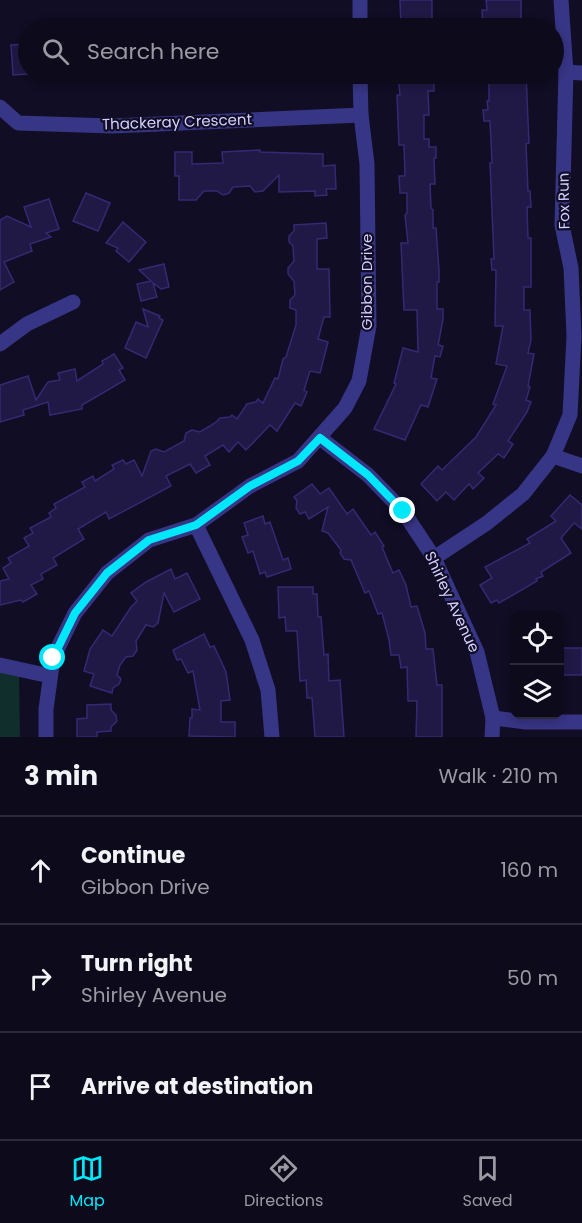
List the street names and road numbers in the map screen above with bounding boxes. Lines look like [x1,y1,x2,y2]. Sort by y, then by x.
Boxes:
street label: Thackeray Crescent [102,108,252,135]
street label: Fox Run [553,172,574,230]
street label: Gibbon Drive [356,234,377,330]
street label: Shirley Avenue [420,548,485,656]

